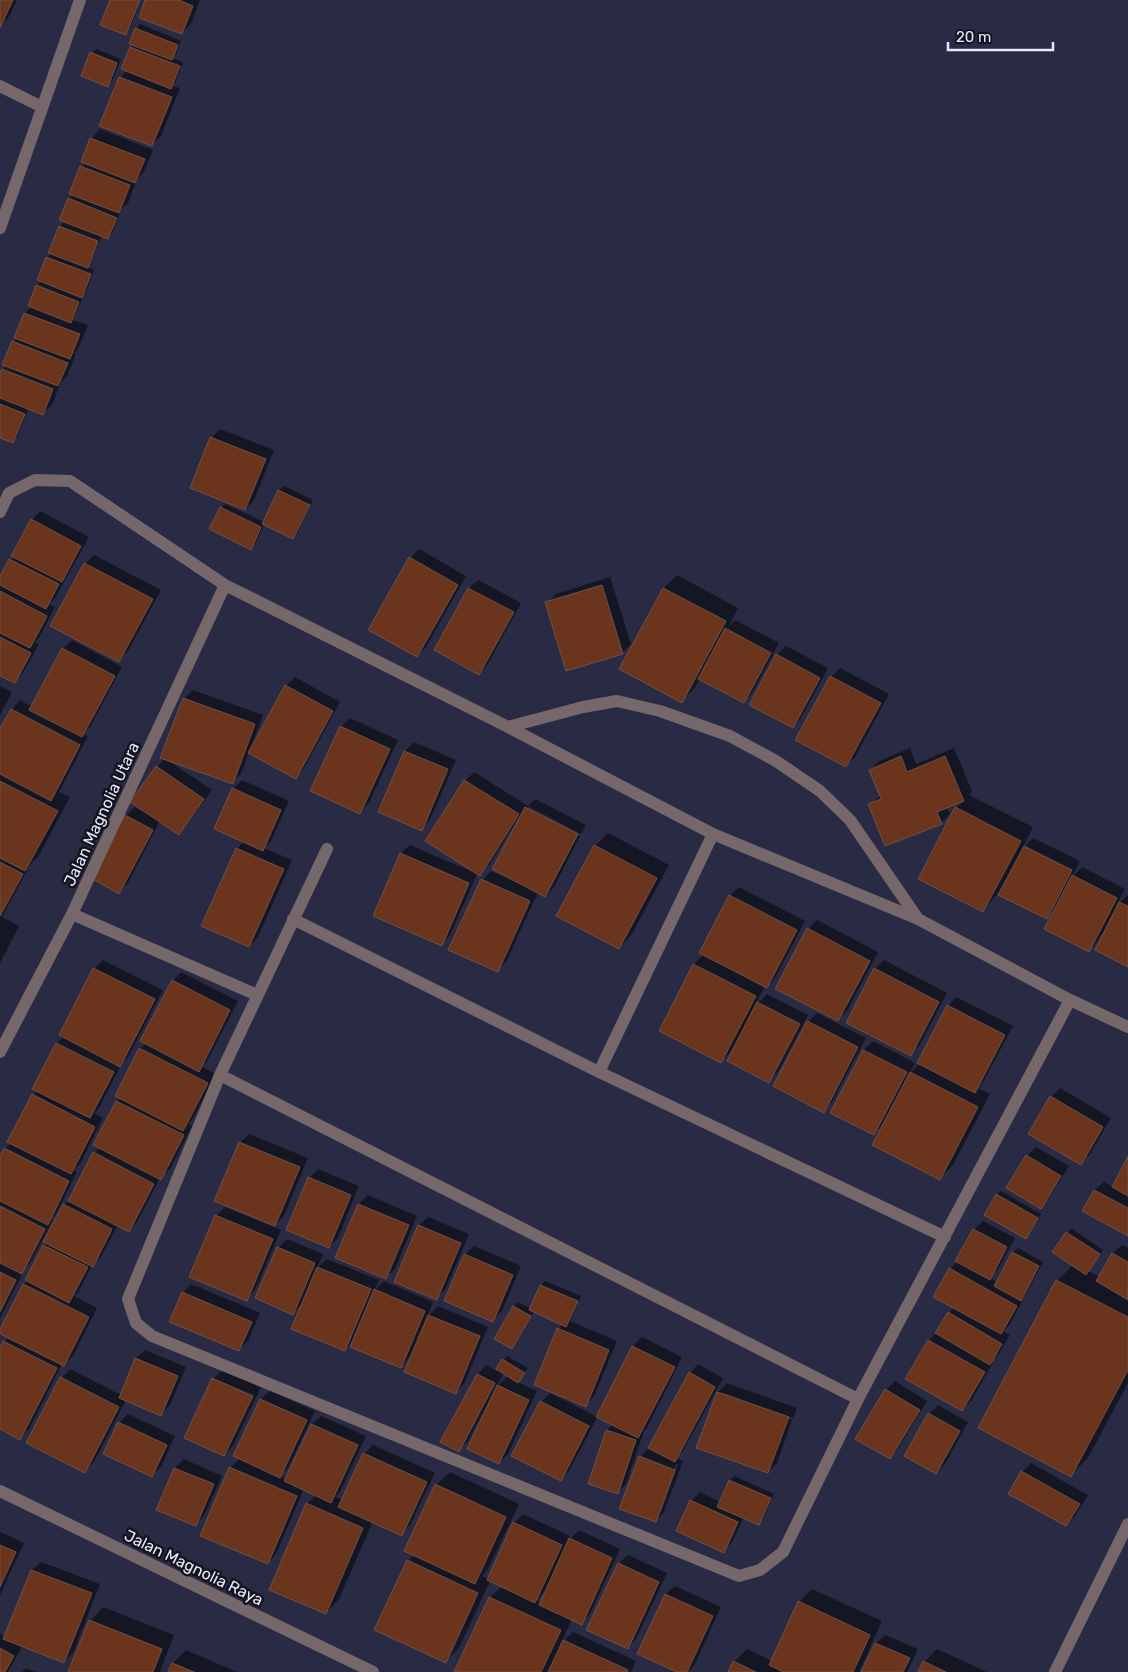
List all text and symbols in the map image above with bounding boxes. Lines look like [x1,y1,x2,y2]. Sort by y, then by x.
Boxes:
scale bar [948,20,1053,52]
text: 20 m [956,28,991,46]
street label: Jalan Magnolia Utara [60,739,143,889]
street label: Jalan Magnolia Raya [121,1526,266,1609]

